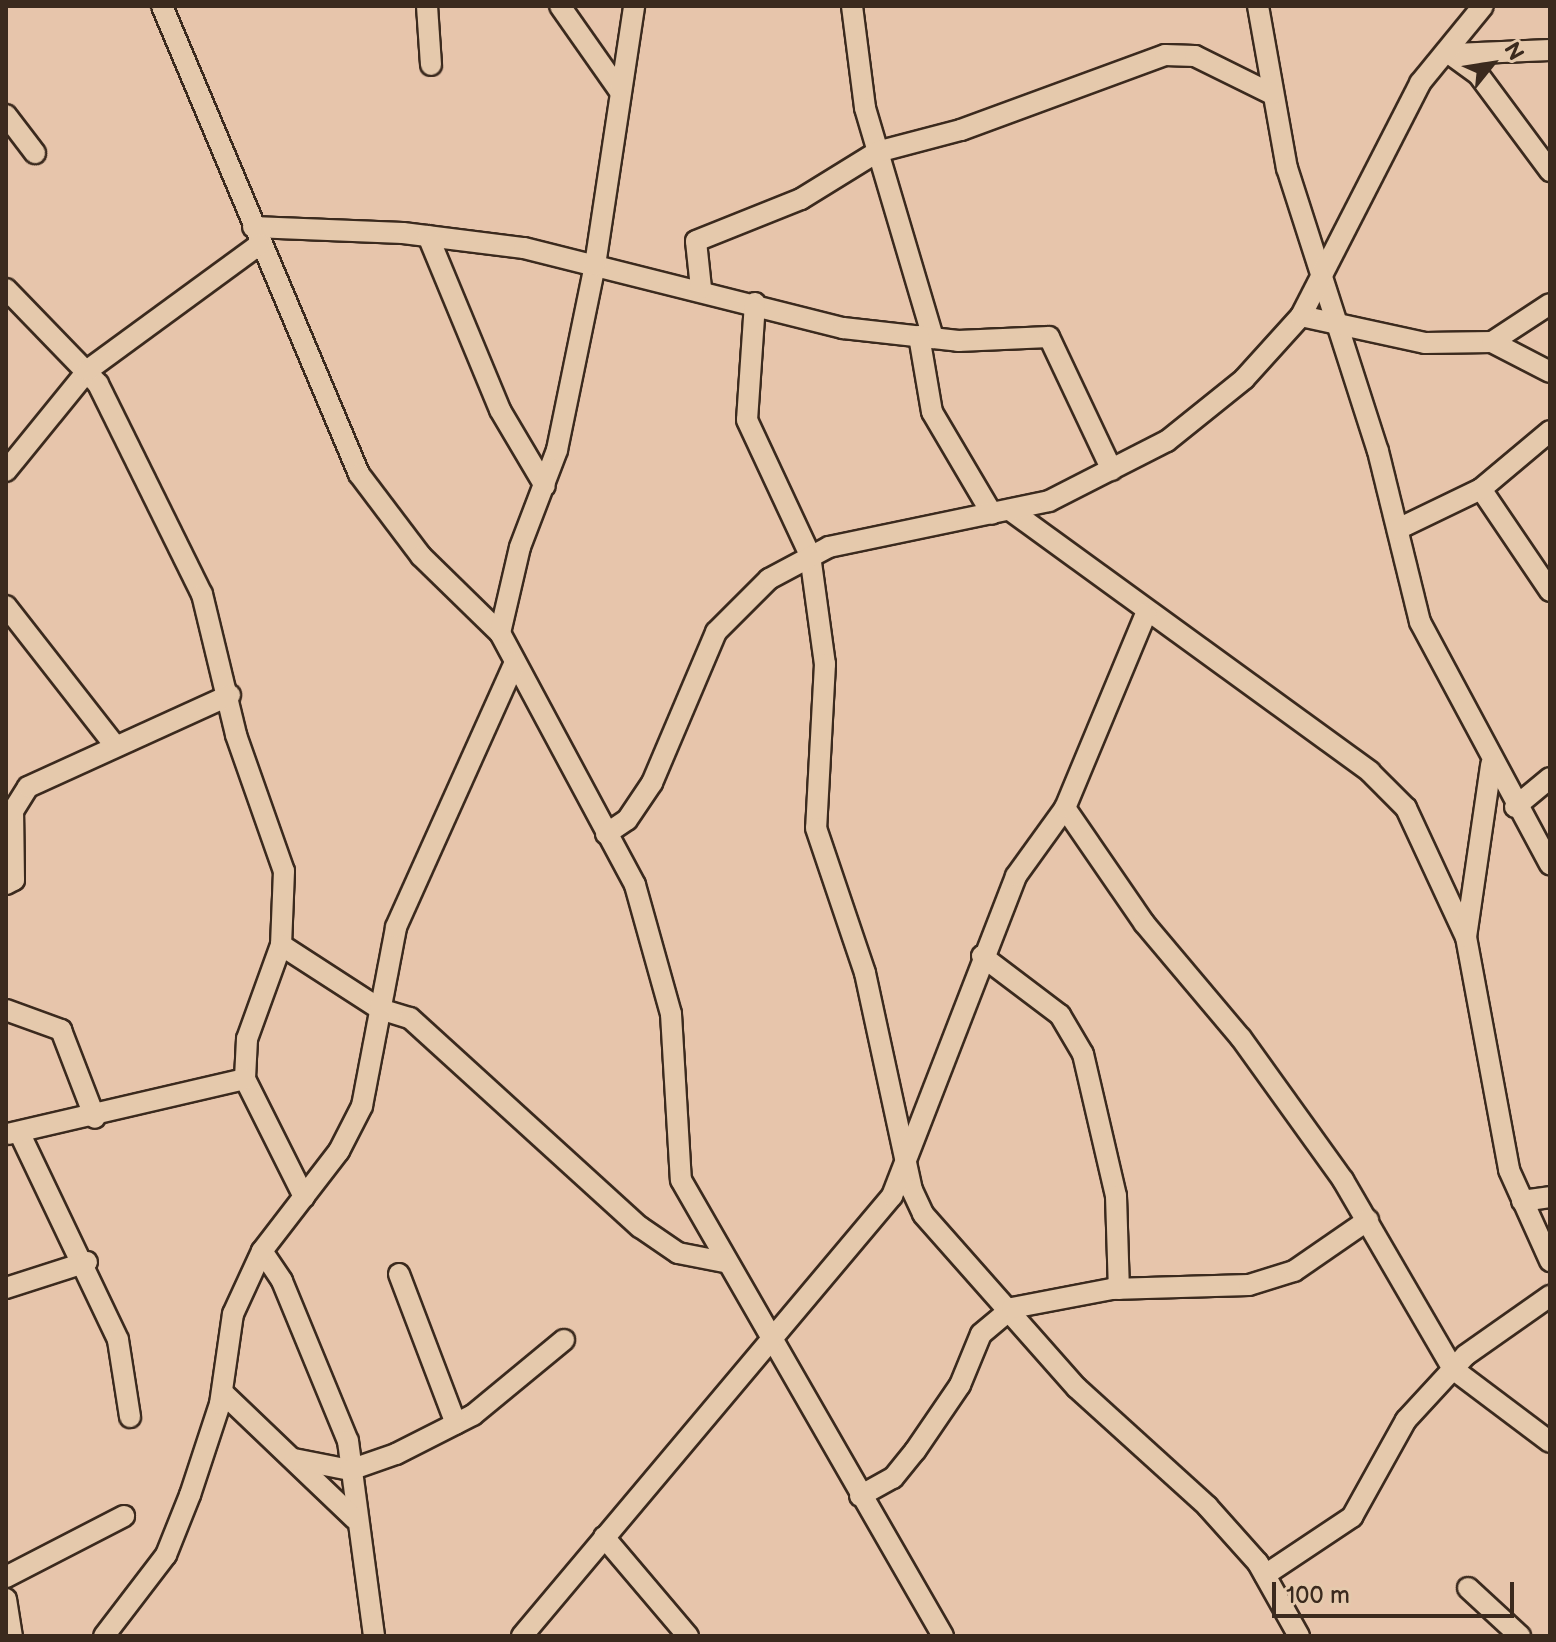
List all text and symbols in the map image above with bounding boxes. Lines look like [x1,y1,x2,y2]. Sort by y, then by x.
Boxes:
north arrow [1452,24,1532,104]
text: N [1497,38,1529,66]
scale bar [1276,1566,1518,1616]
text: 100 m [1286,1581,1350,1610]

